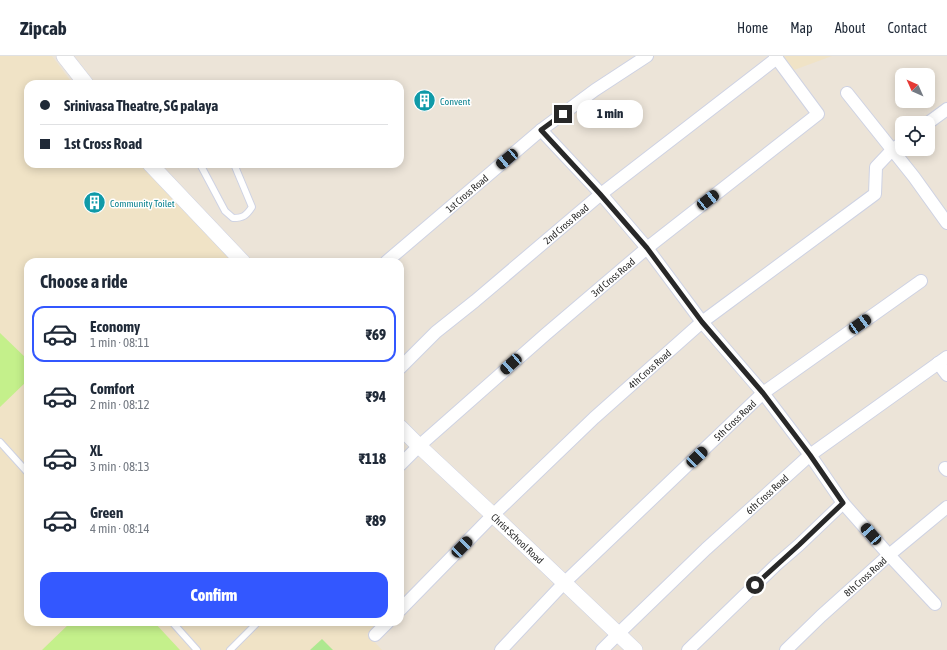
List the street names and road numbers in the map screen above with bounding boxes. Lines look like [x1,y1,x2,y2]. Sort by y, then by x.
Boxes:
street label: 1st Cross Road [443,172,490,214]
street label: 2nd Cross Road [541,202,591,246]
street label: 3rd Cross Road [589,255,637,299]
street label: 4th Cross Road [626,347,673,391]
street label: 5th Cross Road [712,397,758,442]
street label: 6th Cross Road [743,472,791,516]
street label: Christ School Road [489,511,546,566]
street label: 8th Cross Road [841,554,889,598]

